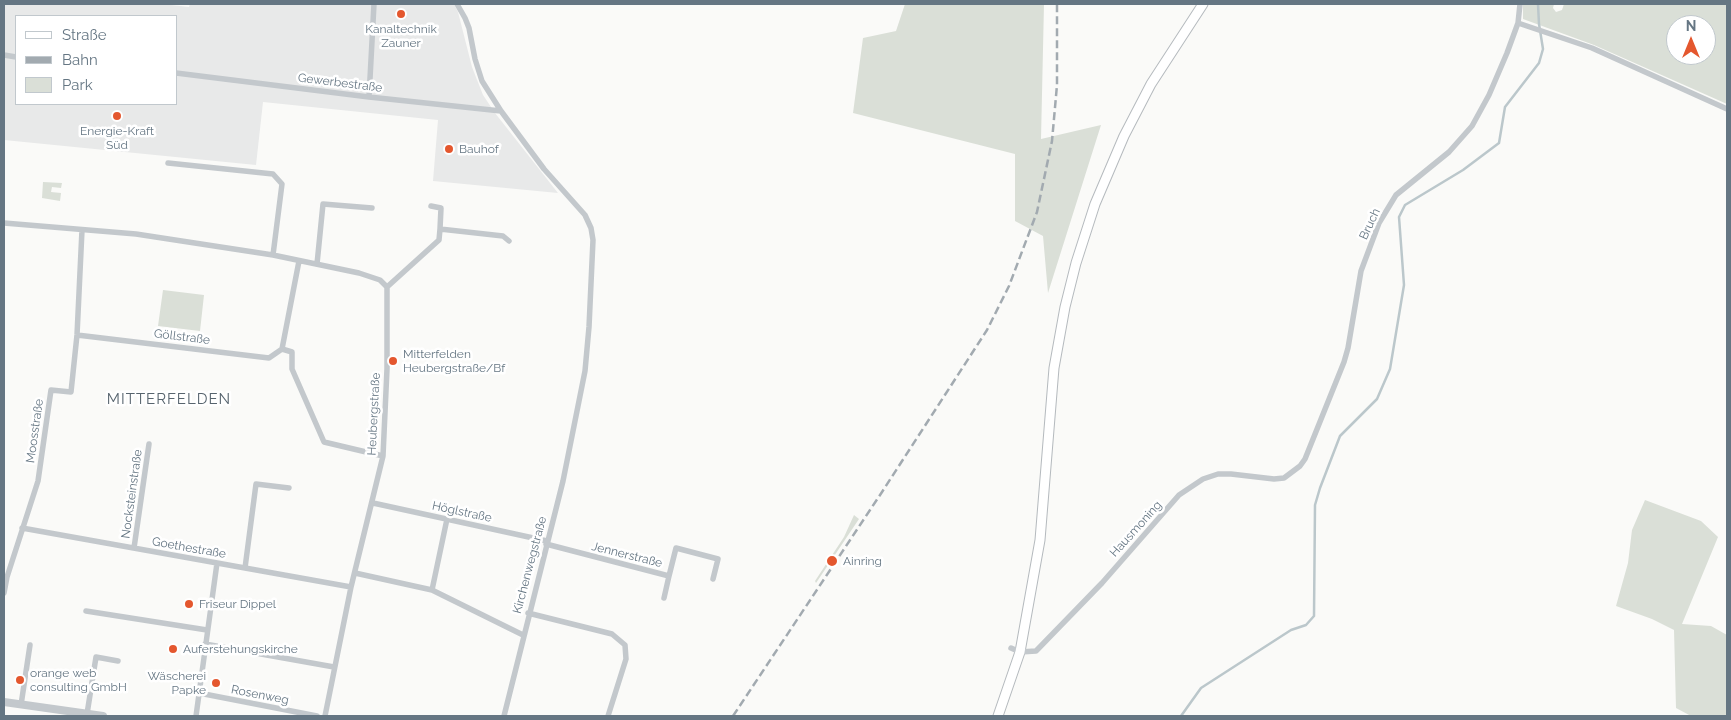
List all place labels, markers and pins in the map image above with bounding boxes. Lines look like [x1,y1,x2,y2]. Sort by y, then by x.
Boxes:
marker: Kanaltechnik Zauner [395,8,407,20]
place label: Kanaltechnik Zauner [365,22,437,50]
marker: Energie-Kraft Süd [111,110,123,122]
place label: Energie-Kraft Süd [80,124,154,152]
place label: Bauhof [459,142,499,156]
marker: Bauhof [443,143,455,155]
place label: Mitterfelden Heubergstraße/Bf [403,347,505,375]
marker: Mitterfelden Heubergstraße/Bf [387,355,399,367]
marker: Ainring [825,554,839,568]
place label: Ainring [843,554,882,568]
place label: Friseur Dippel [199,597,276,611]
marker: Friseur Dippel [183,598,195,610]
place label: Auferstehungskirche [183,642,298,656]
marker: Auferstehungskirche [167,643,179,655]
place label: orange web consulting GmbH [30,666,127,694]
place label: Wäscherei Papke [147,669,206,697]
marker: orange web consulting GmbH [14,674,26,686]
marker: Wäscherei Papke [210,677,222,689]

